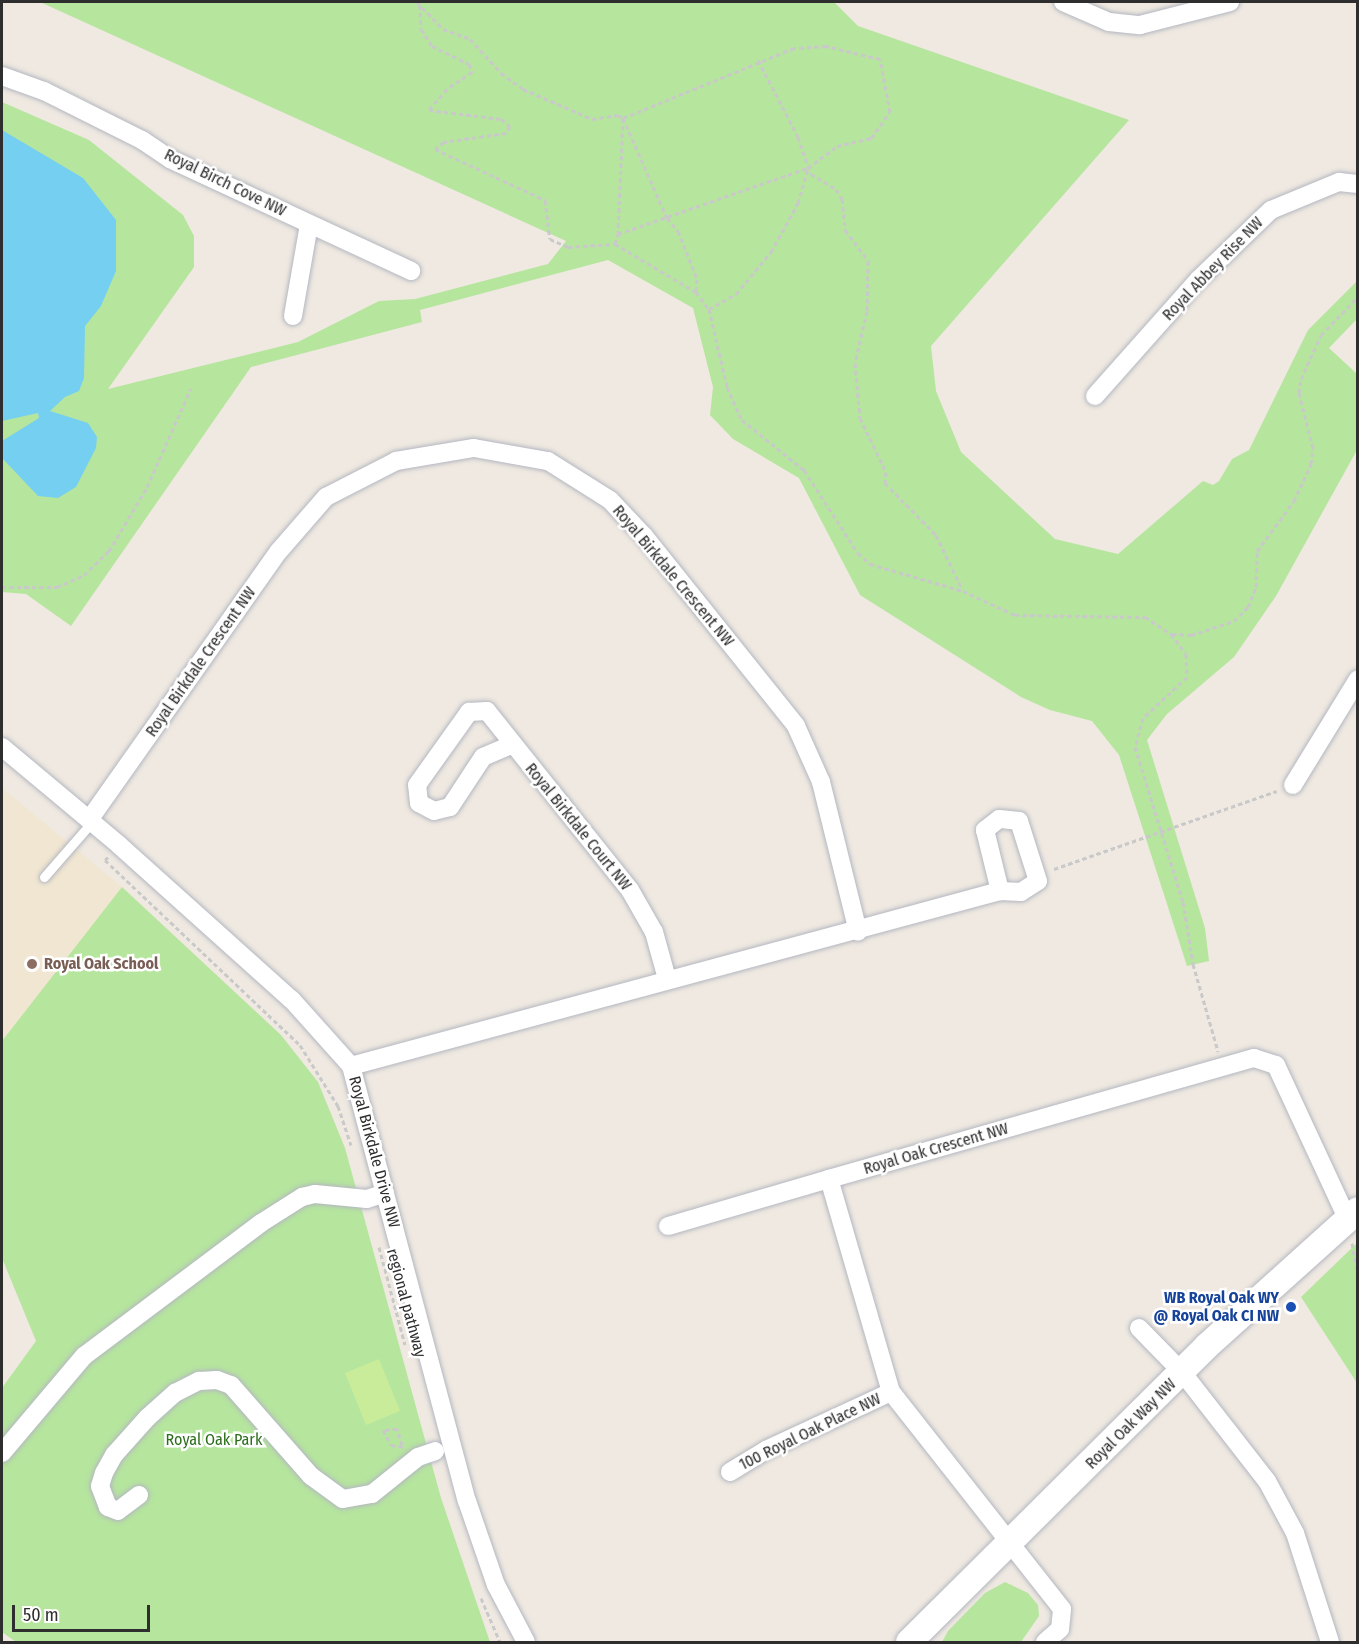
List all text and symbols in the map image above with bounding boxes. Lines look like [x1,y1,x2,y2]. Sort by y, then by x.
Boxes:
street label: Royal Birch Cove NW [161,145,289,221]
street label: Royal Abbey Rise NW [1159,213,1267,325]
street label: Royal Birkdale Crescent NW [608,501,738,651]
street label: Royal Birkdale Crescent NW [142,583,260,741]
street label: Royal Birkdale Court NW [521,760,635,894]
place label: Royal Oak School [44,954,158,974]
marker: Royal Oak School [25,957,39,971]
street label: Royal Birkdale Drive NW [344,1074,404,1230]
street label: Royal Oak Crescent NW [861,1119,1011,1179]
street label: regional pathway [382,1246,430,1360]
place label: WB Royal Oak WY @ Royal Oak CI NW [1154,1288,1279,1326]
marker: WB Royal Oak WY @ Royal Oak CI NW [1284,1300,1298,1314]
street label: Royal Oak Way NW [1082,1375,1180,1473]
street label: 100 Royal Oak Place NW [736,1389,884,1475]
park label: Royal Oak Park [166,1430,262,1450]
scale bar [15,1593,153,1631]
text: 50 m [23,1604,59,1626]

